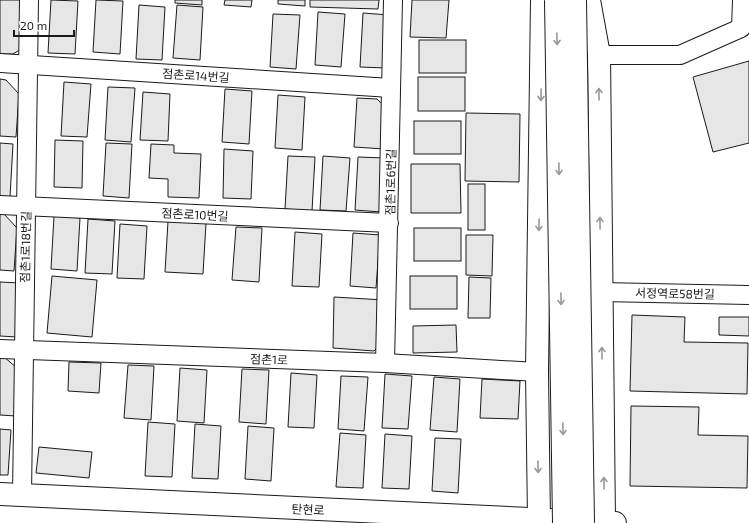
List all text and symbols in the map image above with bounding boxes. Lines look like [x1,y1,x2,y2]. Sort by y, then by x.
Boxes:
scale bar [14,12,74,38]
text: 20 m [20,18,47,32]
one-way arrow [553,32,561,45]
street label: 점촌로14번길 [162,66,230,84]
one-way arrow [537,88,545,101]
one-way arrow [595,88,603,101]
street label: 점촌1로6번길 [382,148,398,216]
one-way arrow [555,162,563,175]
street label: 점촌로10번길 [161,205,229,223]
street label: 점촌1로18번길 [17,211,33,283]
one-way arrow [597,217,604,230]
one-way arrow [535,218,543,231]
street label: 서정역로58번길 [635,285,715,301]
one-way arrow [557,292,565,305]
one-way arrow [598,347,606,360]
street label: 점촌1로 [250,351,288,367]
one-way arrow [559,422,567,435]
one-way arrow [534,460,542,473]
one-way arrow [600,477,608,490]
street label: 탄현로 [291,501,325,517]

